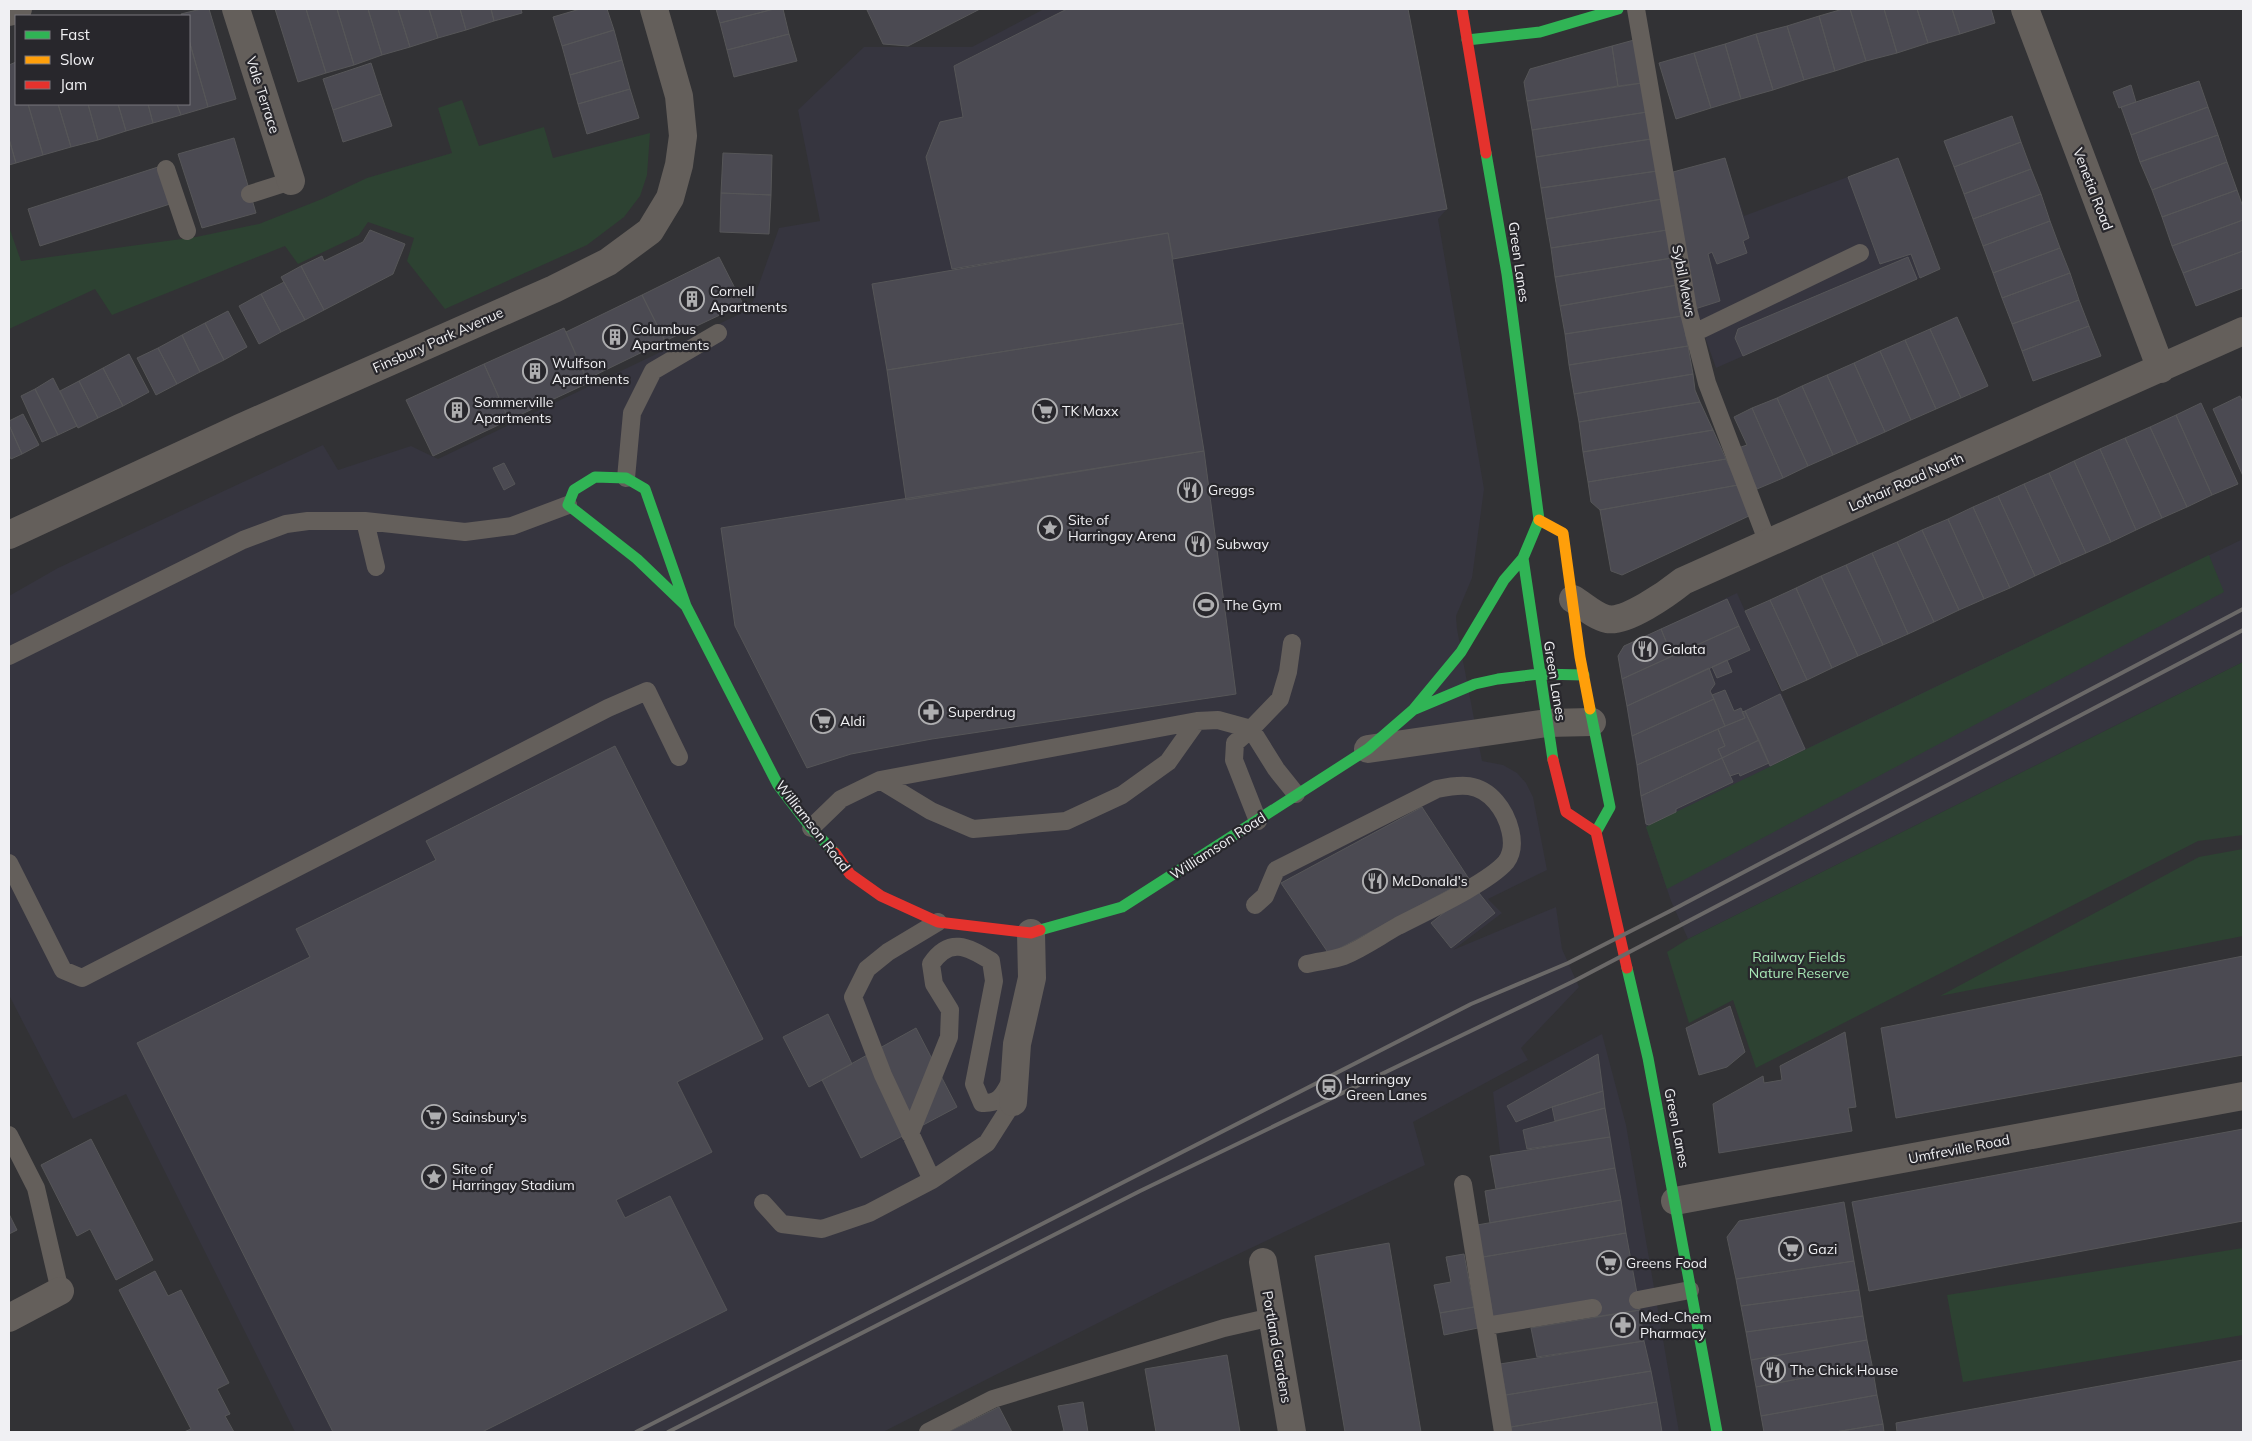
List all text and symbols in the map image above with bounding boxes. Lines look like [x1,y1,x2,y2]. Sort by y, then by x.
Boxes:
legend [15,15,190,105]
text: Fast [60,25,90,44]
text: Slow [60,50,94,69]
street label: Vale Terrace [242,54,284,136]
text: Jam [60,75,87,94]
street label: Venetia Road [2069,145,2117,233]
street label: Green Lanes [1504,221,1534,303]
street label: Sybil Mews [1668,243,1700,319]
place label: Cornell Apartments [710,282,787,316]
building icon: Cornell Apartments [679,286,705,312]
street label: Finsbury Park Avenue [370,303,506,377]
place label: Columbus Apartments [632,320,709,354]
building icon: Columbus Apartments [602,324,628,350]
place label: Wulfson Apartments [552,354,629,388]
building icon: Wulfson Apartments [522,358,548,384]
place label: Sommerville Apartments [474,393,553,427]
building icon: Sommerville Apartments [444,397,470,423]
supermarket icon: TK Maxx [1032,398,1058,424]
place label: TK Maxx [1062,402,1119,420]
street label: Lothair Road North [1846,449,1966,515]
restaurant icon: Greggs [1177,477,1203,503]
place label: Greggs [1208,481,1255,499]
place label: Site of Harringay Arena [1068,511,1176,545]
place icon: Site of Harringay Arena [1037,515,1063,541]
restaurant icon: Subway [1185,531,1211,557]
place label: Subway [1216,535,1269,553]
sports icon: The Gym [1193,592,1219,618]
place label: The Gym [1224,596,1282,614]
restaurant icon: Galata [1632,636,1658,662]
street label: Green Lanes [1540,640,1570,723]
place label: Galata [1662,640,1706,658]
pharmacy icon: Superdrug [918,699,944,725]
place label: Superdrug [948,703,1016,721]
supermarket icon: Aldi [810,708,836,734]
place label: Aldi [840,712,865,730]
street label: Williamson Road [772,777,854,875]
street label: Williamson Road [1167,808,1269,884]
restaurant icon: McDonald's [1362,868,1388,894]
place label: McDonald's [1392,872,1468,890]
park label: Railway Fields Nature Reserve [1749,948,1849,982]
place label: Harringay Green Lanes [1346,1070,1427,1104]
station icon: Harringay Green Lanes [1316,1074,1342,1100]
street label: Green Lanes [1660,1086,1694,1170]
supermarket icon: Sainsbury's [421,1104,447,1130]
place label: Sainsbury's [452,1108,527,1126]
street label: Umfreville Road [1907,1130,2011,1168]
place label: Site of Harringay Stadium [452,1160,575,1194]
place icon: Site of Harringay Stadium [421,1164,447,1190]
supermarket icon: Gazi [1778,1236,1804,1262]
place label: Gazi [1808,1240,1837,1258]
supermarket icon: Greens Food [1596,1250,1622,1276]
place label: Greens Food [1626,1254,1707,1272]
street label: Portland Gardens [1258,1289,1296,1405]
place label: Med-Chem Pharmacy [1640,1308,1712,1342]
pharmacy icon: Med-Chem Pharmacy [1610,1312,1636,1338]
restaurant icon: The Chick House [1760,1357,1786,1383]
place label: The Chick House [1790,1361,1898,1379]

